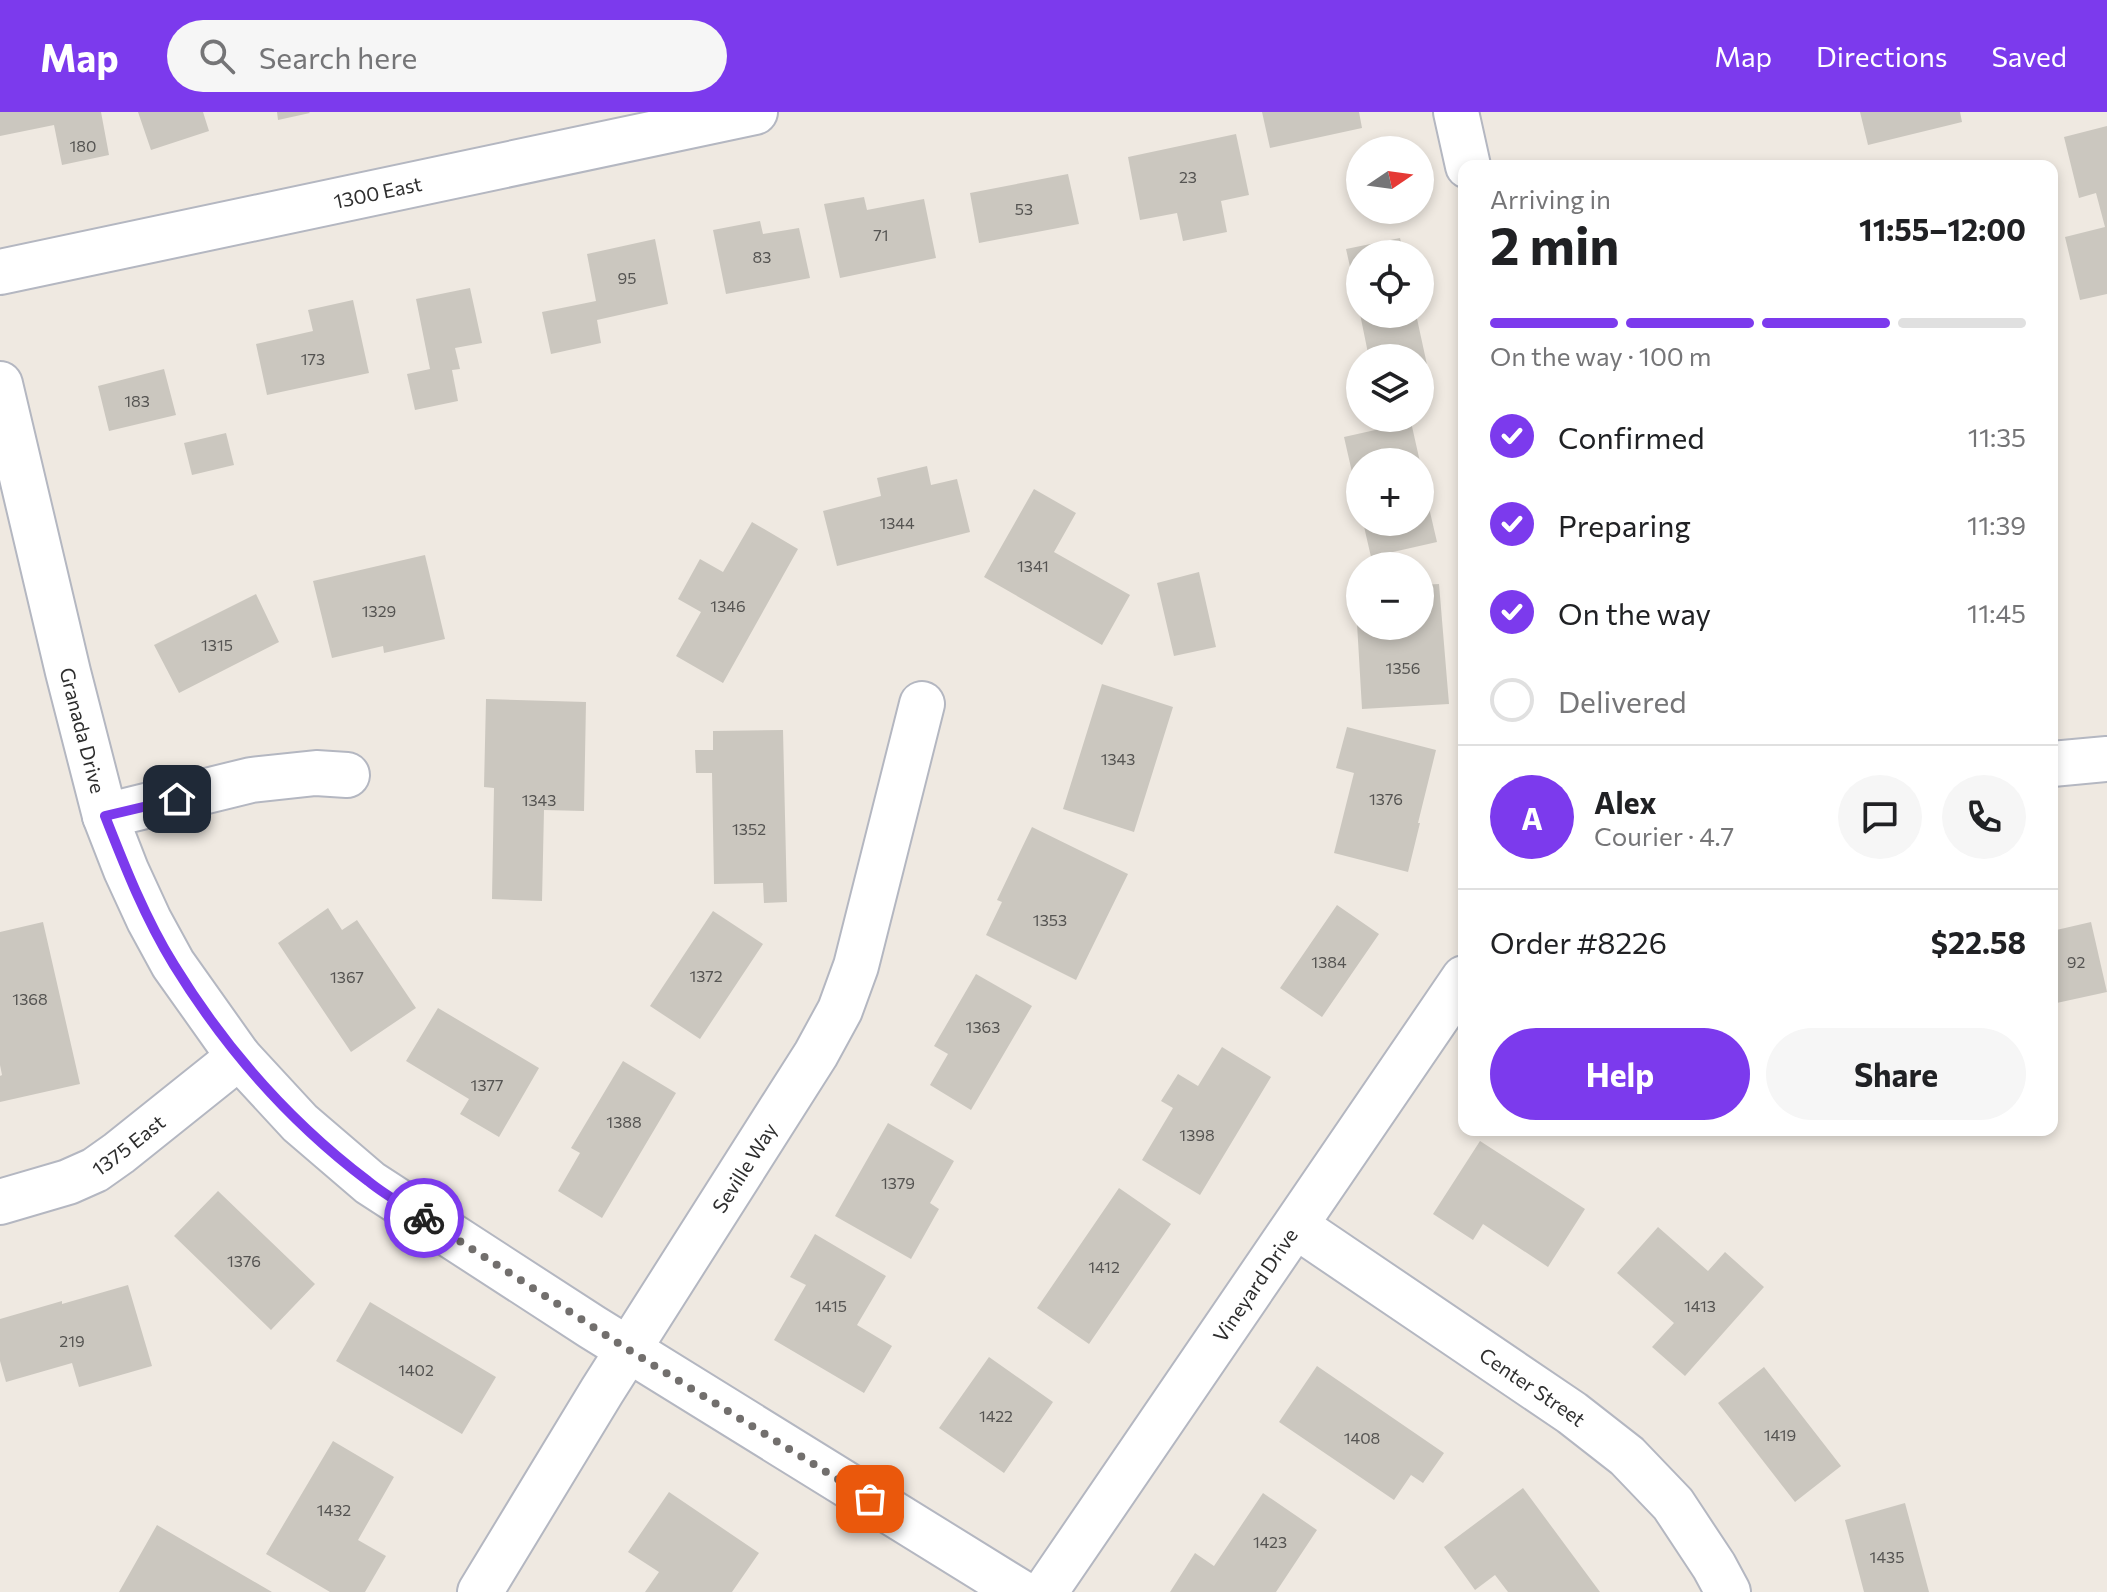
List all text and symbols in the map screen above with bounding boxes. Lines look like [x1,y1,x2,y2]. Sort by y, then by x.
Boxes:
search box [167,20,727,92]
text: Map [40,33,119,80]
icon: search [195,34,239,78]
text: Search here [259,38,417,75]
text: Map [1714,39,1772,73]
text: Directions [1816,39,1947,73]
text: Saved [1991,39,2067,73]
house number: 180 [70,136,97,155]
north arrow [1346,136,1434,224]
map controls [1346,136,1434,640]
house number: 23 [1179,167,1197,186]
street label: 1300 East [331,171,424,213]
text: Arriving in [1490,183,1611,214]
house number: 53 [1015,199,1033,218]
text: 11:55–12:00 [1859,210,2026,247]
text: 2 min [1490,212,1619,276]
house number: 71 [873,225,889,244]
button: locate [1346,240,1434,328]
house number: 83 [753,247,771,266]
house number: 95 [618,268,636,287]
text: On the way · 100 m [1490,340,1712,371]
button: layers [1346,344,1434,432]
house number: 173 [301,349,325,368]
house number: 183 [124,391,150,410]
icon: check [1490,414,1534,458]
text: Confirmed [1558,418,1705,455]
text: 11:35 [1968,421,2026,452]
button: + [1346,448,1434,536]
icon: check [1490,502,1534,546]
text: Preparing [1558,506,1691,543]
text: 11:39 [1967,509,2026,540]
house number: 1344 [879,513,915,532]
button: − [1346,552,1434,640]
house number: 1341 [1017,556,1049,575]
icon: check [1490,590,1534,634]
text: On the way [1558,594,1711,631]
house number: 1346 [710,596,746,615]
text: 11:45 [1967,597,2026,628]
house number: 1329 [362,601,396,620]
house number: 1315 [201,635,233,654]
house number: 1356 [1386,658,1420,677]
street label: Granada Drive [55,665,111,796]
text: Delivered [1558,682,1687,719]
house number: 1343 [1101,749,1135,768]
pin [143,765,211,833]
button: chat [1838,775,1922,859]
button: phone [1942,775,2026,859]
icon: home [155,777,199,821]
text: Alex [1594,783,1657,820]
house number: 1376 [1369,789,1403,808]
house number: 1343 [522,790,556,809]
text: A [1521,799,1543,836]
house number: 1352 [732,819,766,838]
text: Courier · 4.7 [1594,820,1734,851]
house number: 1353 [1033,910,1067,929]
text: Order #8226 [1490,923,1667,960]
text: $22.58 [1931,923,2026,960]
house number: 1384 [1311,952,1347,971]
house number: 92 [2067,952,2085,971]
house number: 1372 [689,966,723,985]
house number: 1367 [330,967,364,986]
house number: 1368 [12,989,48,1008]
house number: 1363 [966,1017,1000,1036]
button: Help [1490,1028,1750,1120]
button: Share [1766,1028,2026,1120]
house number: 1377 [471,1075,503,1094]
street label: 1375 East [87,1109,169,1180]
house number: 1388 [606,1112,642,1131]
street label: Seville Way [707,1118,781,1217]
house number: 1398 [1179,1125,1215,1144]
house number: 1379 [881,1173,915,1192]
courier [384,1178,464,1258]
icon: bike [402,1196,446,1240]
street label: Vineyard Drive [1207,1223,1302,1346]
house number: 1376 [227,1251,261,1270]
house number: 1412 [1088,1257,1120,1276]
house number: 1415 [815,1296,847,1315]
house number: 1413 [1684,1296,1716,1315]
house number: 219 [59,1331,85,1350]
street label: Center Street [1475,1342,1590,1431]
house number: 1402 [398,1360,434,1379]
house number: 1422 [979,1406,1013,1425]
house number: 1419 [1764,1425,1796,1444]
house number: 1408 [1344,1428,1380,1447]
pin [836,1465,904,1533]
icon: bag [848,1477,892,1521]
house number: 1432 [317,1500,351,1519]
house number: 1423 [1253,1532,1287,1551]
house number: 1435 [1870,1547,1904,1566]

